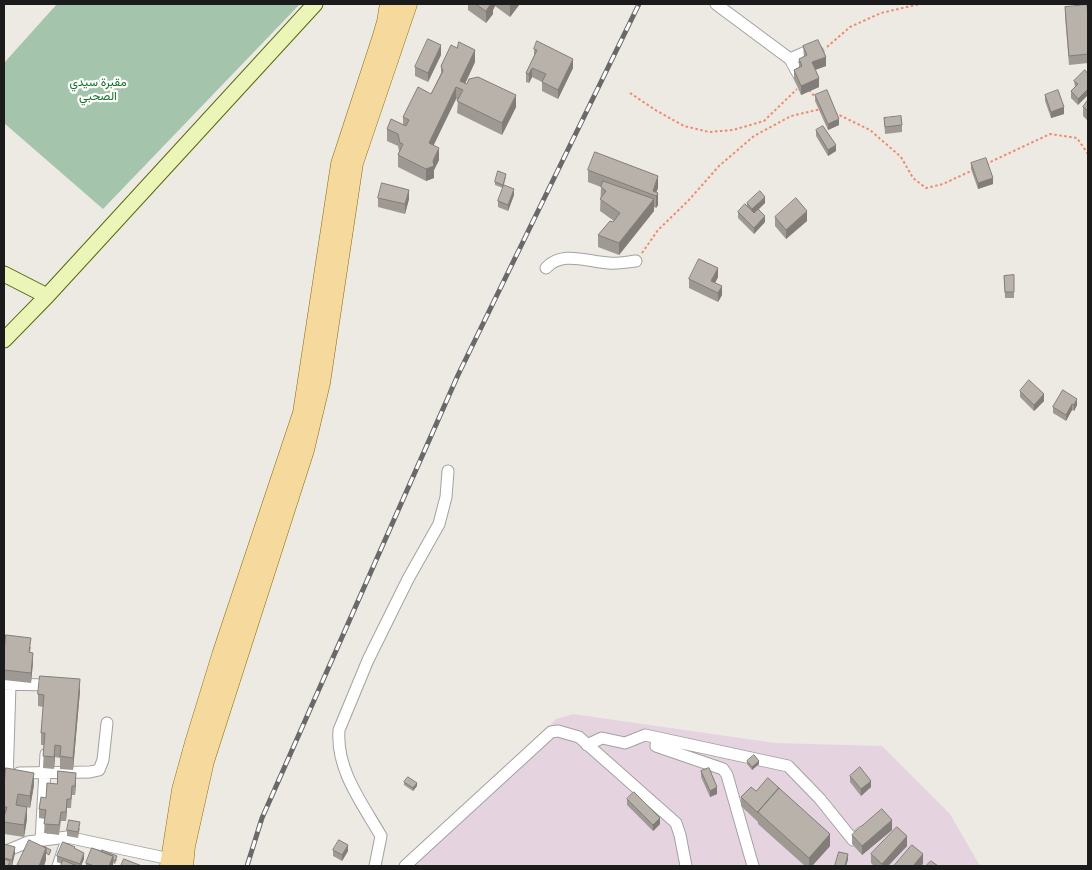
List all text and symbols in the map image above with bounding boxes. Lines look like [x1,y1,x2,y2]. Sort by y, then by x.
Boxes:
park label: مقبرة سيدي الصحبي [69,76,127,104]

